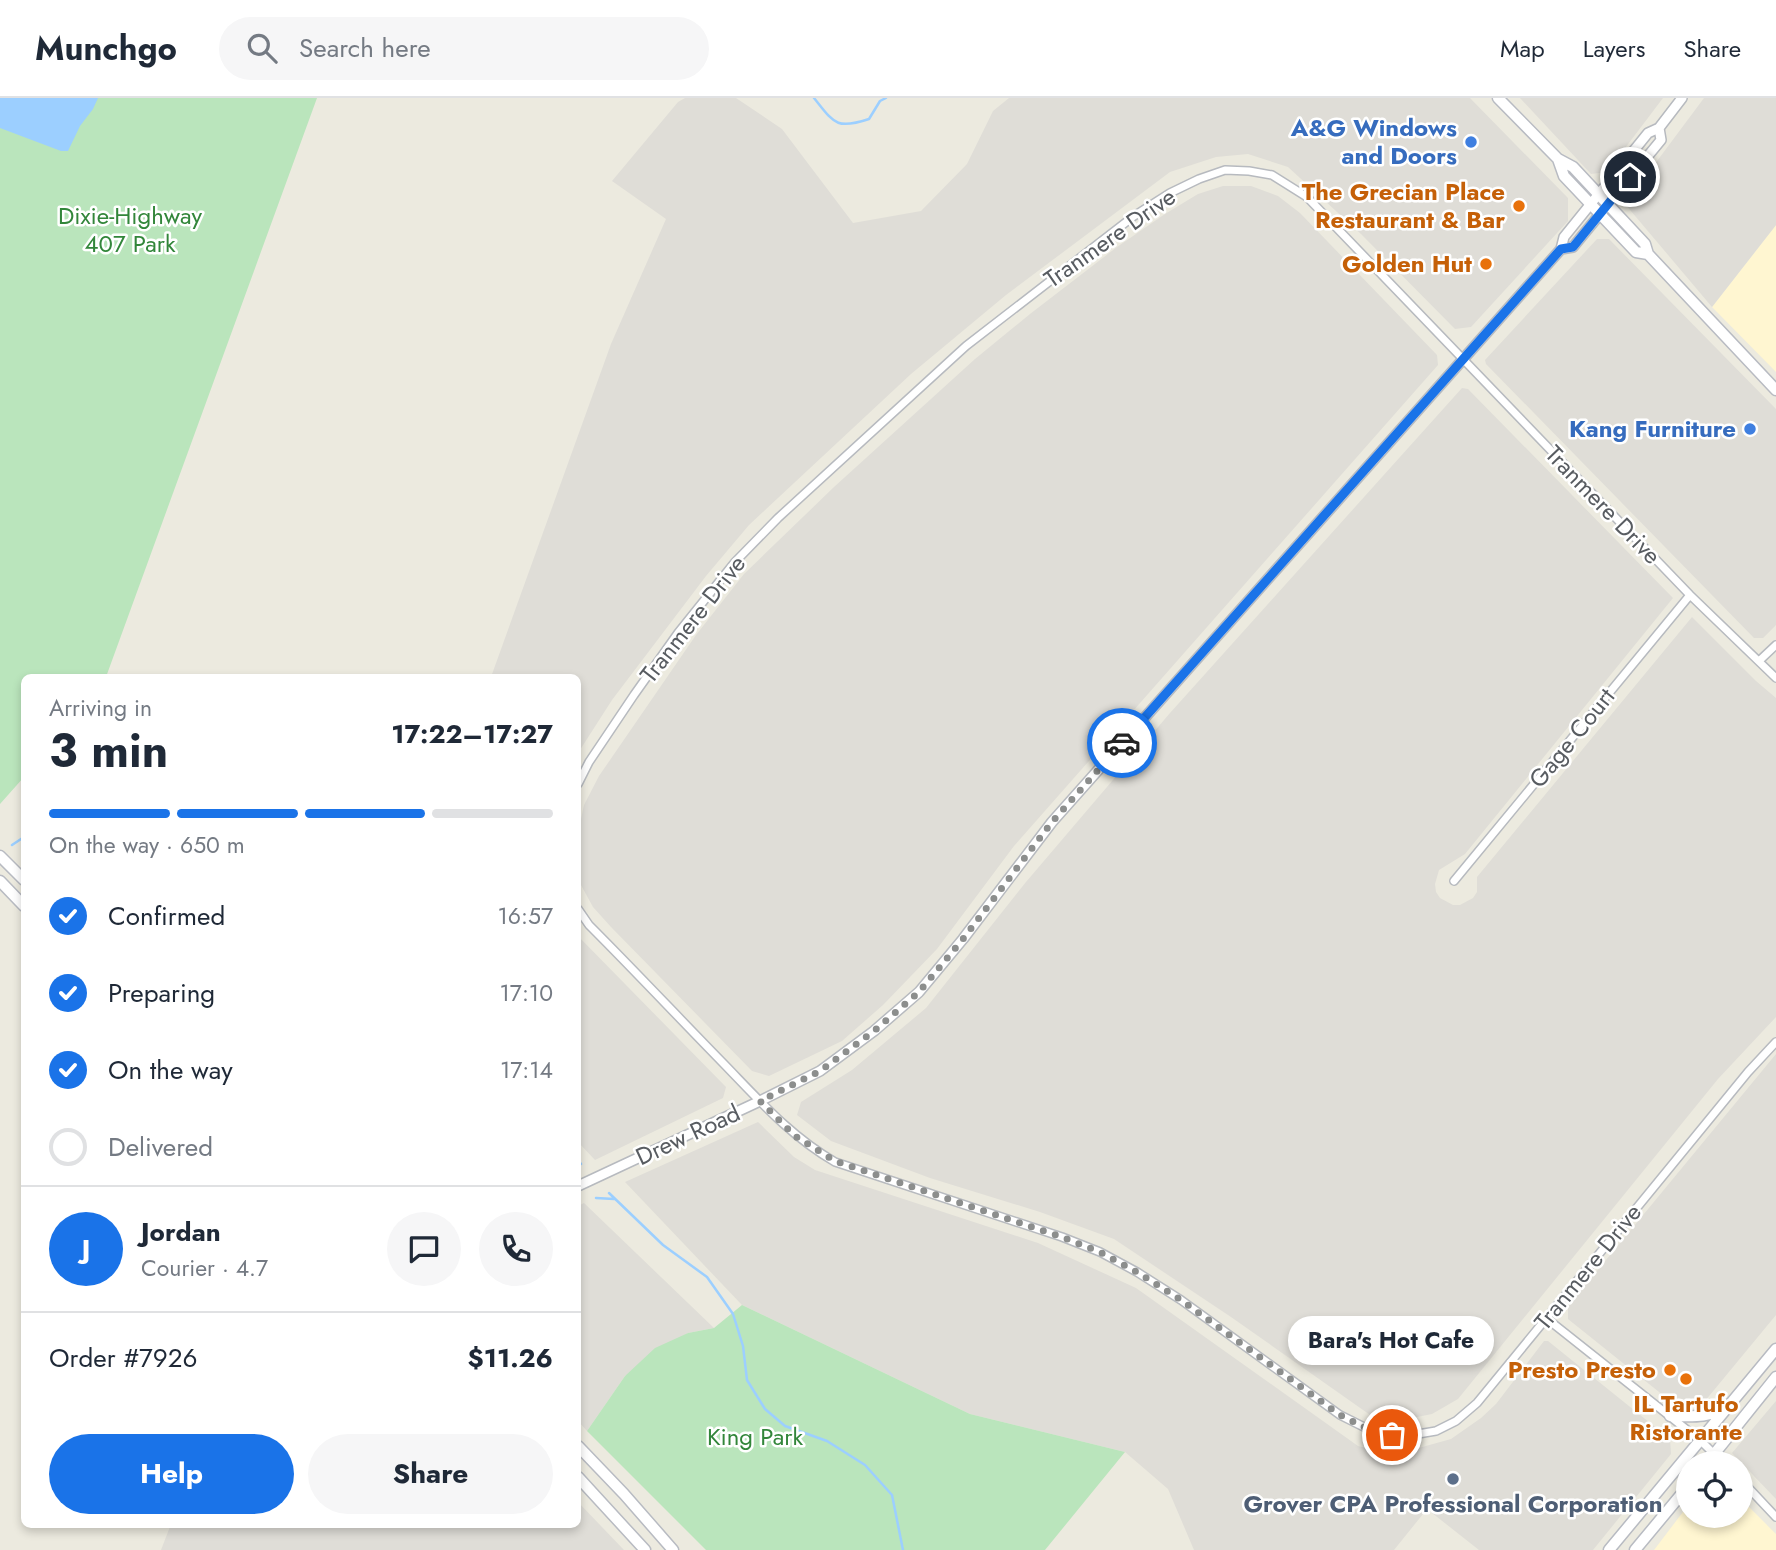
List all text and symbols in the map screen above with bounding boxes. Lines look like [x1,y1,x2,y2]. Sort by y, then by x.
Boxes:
search box [219,17,709,80]
text: Munchgo [35,25,177,72]
icon: search [243,29,281,67]
text: Search here [299,29,431,67]
text: Map [1500,31,1545,66]
text: Layers [1583,31,1645,66]
text: Share [1683,31,1741,66]
place label: A&G Windows and Doors [1290,110,1457,173]
marker: A&G Windows and Doors [1463,134,1479,150]
pin [1600,147,1660,207]
icon: home [1611,158,1649,196]
place label: The Grecian Place Restaurant & Bar [1302,174,1505,237]
street label: Tranmere Drive [1037,179,1183,296]
park label: Dixie-Highway 407 Park [58,198,203,261]
marker: The Grecian Place Restaurant & Bar [1511,198,1527,214]
place label: Golden Hut [1342,246,1472,281]
marker: Golden Hut [1478,256,1494,272]
place label: Kang Furniture [1569,411,1736,446]
marker: Kang Furniture [1742,421,1758,437]
street label: Tranmere Drive [1537,437,1669,572]
street label: Tranmere Drive [632,547,754,690]
street label: Gage Court [1520,680,1623,795]
text: Arriving in [49,691,152,725]
courier [1087,708,1157,778]
text: 17:22–17:27 [391,715,553,753]
text: 3 min [49,718,168,784]
icon: car [1103,724,1141,762]
text: On the way · 650 m [49,828,245,862]
icon: check [49,897,87,935]
text: Confirmed [108,897,225,935]
text: 16:57 [497,899,553,933]
icon: check [49,974,87,1012]
text: Preparing [108,974,215,1012]
text: 17:10 [500,976,553,1010]
icon: check [49,1051,87,1089]
text: On the way [108,1051,233,1089]
text: 17:14 [500,1053,553,1087]
street label: Drew Road [630,1095,746,1174]
text: Delivered [108,1128,213,1166]
street label: Tranmere Drive [1526,1196,1650,1337]
button: chat [387,1212,461,1286]
button: phone [479,1212,553,1286]
text: Jordan [141,1213,221,1251]
text: J [82,1230,90,1268]
text: Courier · 4.7 [141,1251,268,1285]
callout: Bara's Hot Cafe [1289,1316,1495,1365]
text: Bara's Hot Cafe [1308,1323,1474,1357]
text: Order #7926 [49,1339,198,1377]
text: $11.26 [468,1339,553,1377]
place label: Presto Presto [1508,1352,1656,1387]
marker: Presto Presto [1662,1362,1678,1378]
marker: IL Tartufo Ristorante [1678,1371,1694,1387]
place label: IL Tartufo Ristorante [1630,1386,1742,1449]
pin [1362,1405,1422,1465]
icon: bag [1373,1416,1411,1454]
park label: King Park [707,1419,803,1454]
button: Help [49,1434,294,1514]
button: Share [308,1434,553,1514]
map controls [1676,1451,1753,1528]
button: locate [1676,1451,1753,1528]
marker: Grover CPA Professional Corporation [1445,1471,1461,1487]
place label: Grover CPA Professional Corporation [1244,1486,1662,1521]

